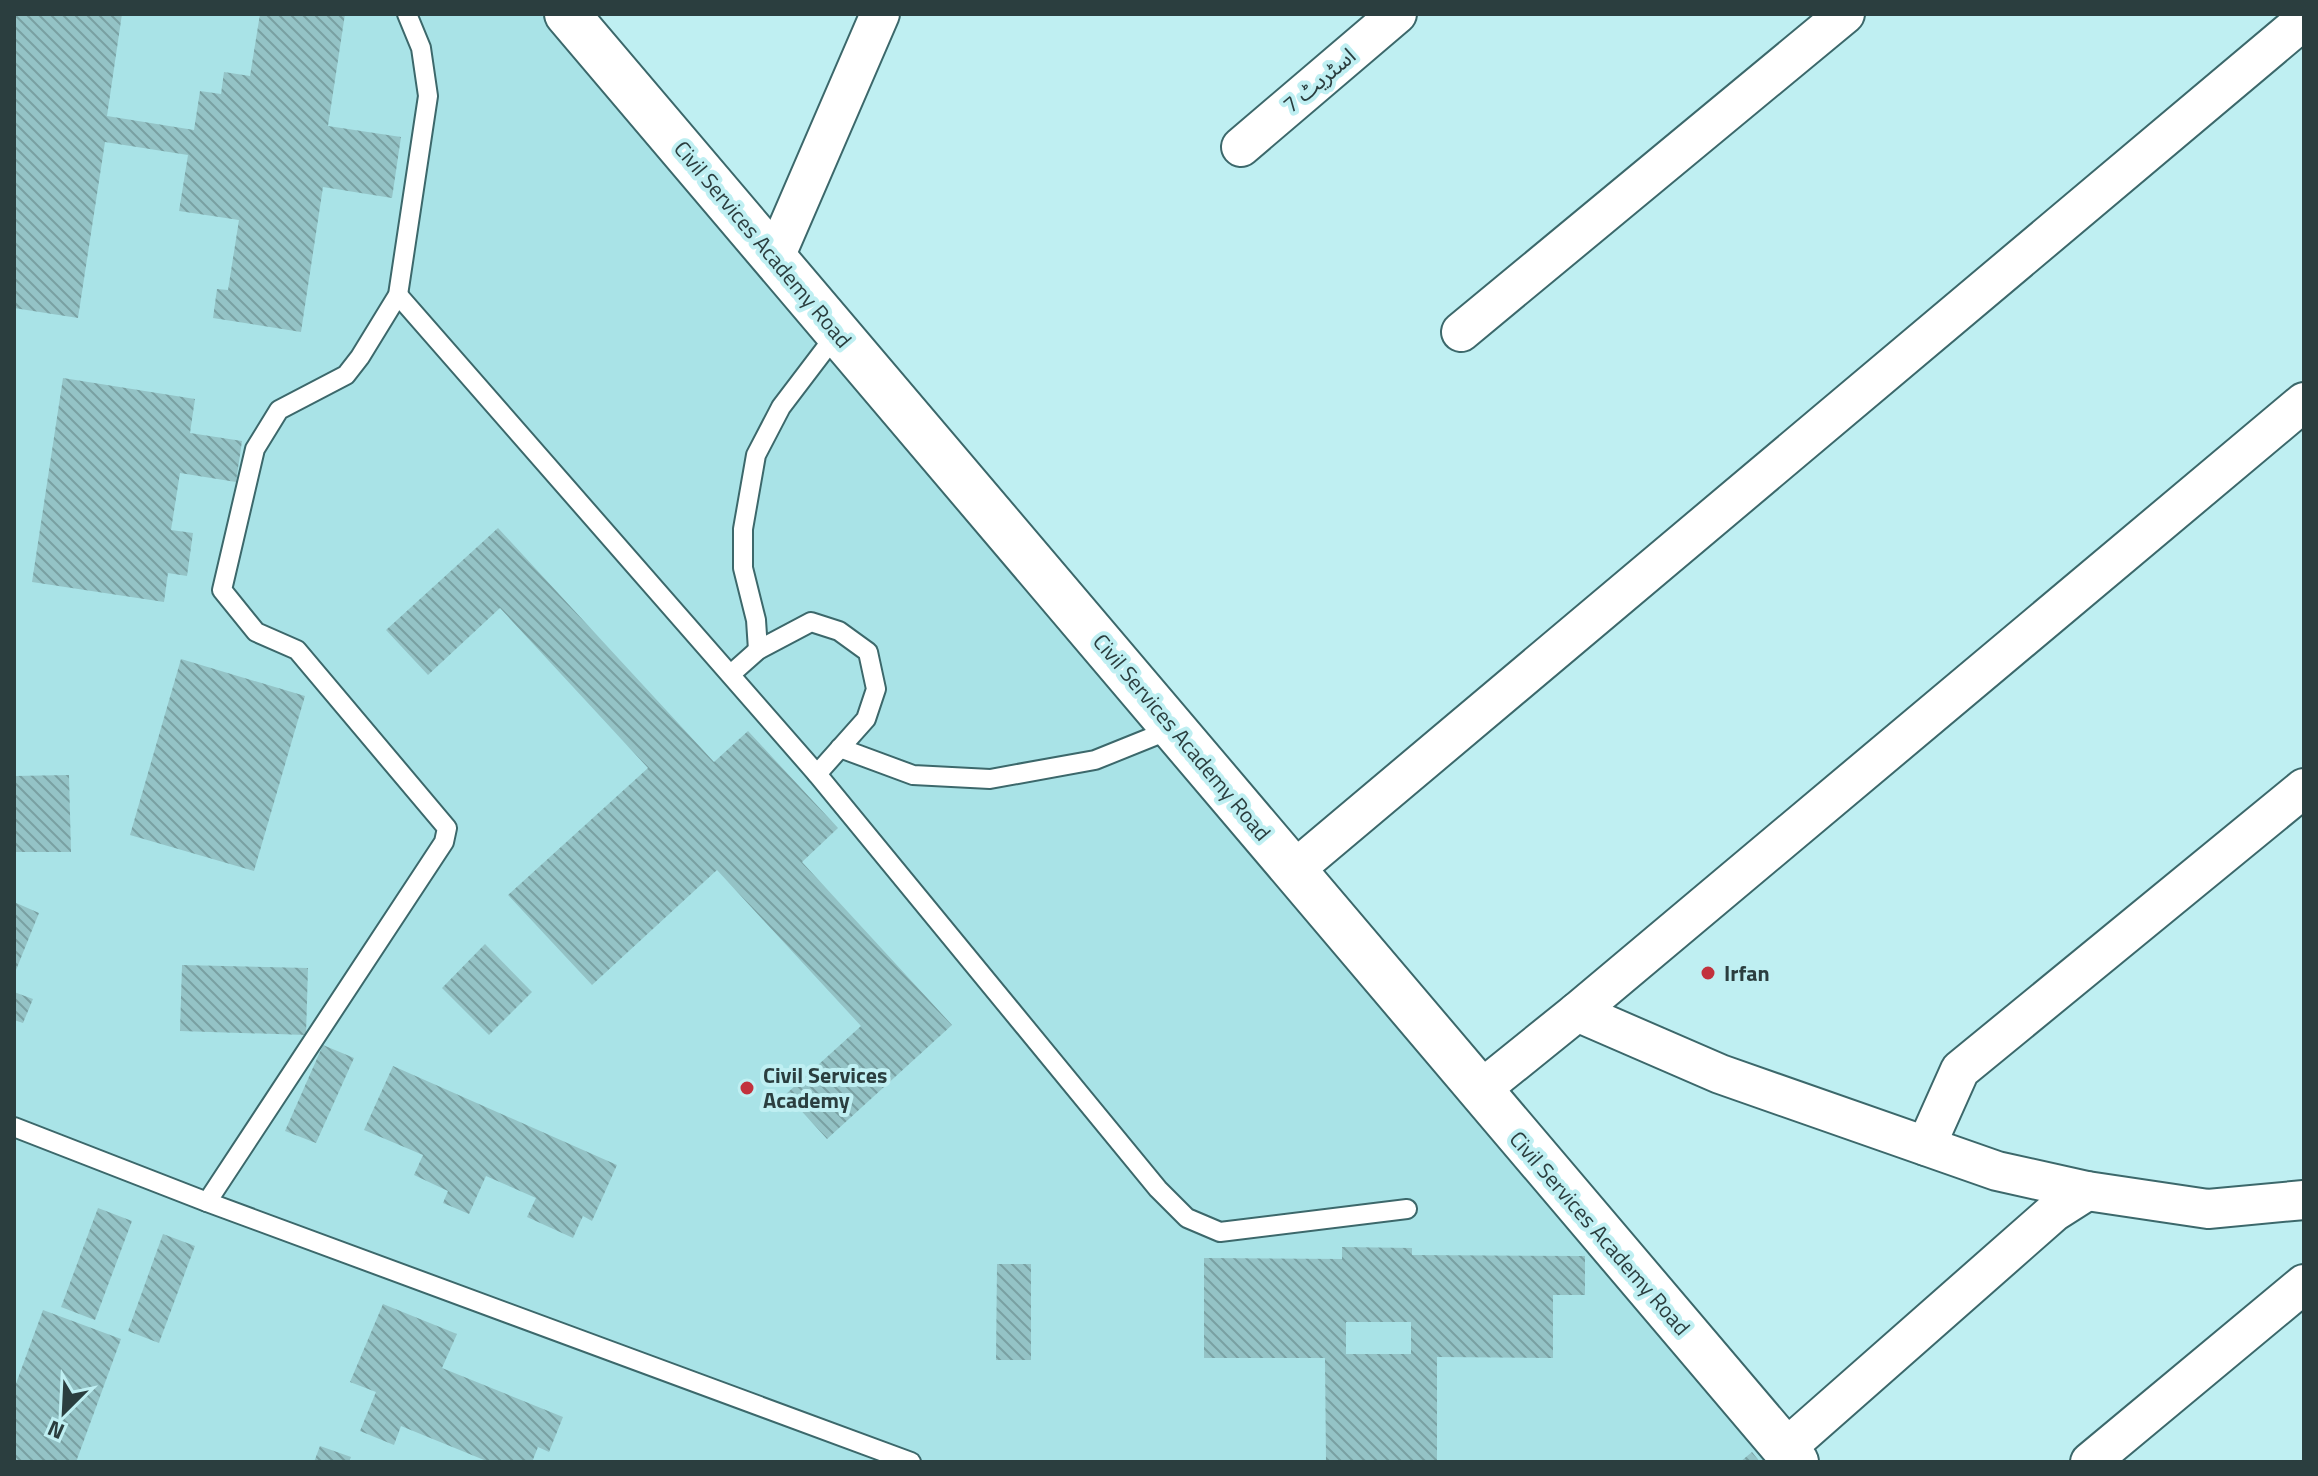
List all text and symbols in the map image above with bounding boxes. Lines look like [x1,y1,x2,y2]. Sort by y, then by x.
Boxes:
street label: اسٹریٹ 7 [1275,39,1363,121]
street label: Civil Services Academy Road [666,133,860,355]
street label: Civil Services Academy Road [1085,626,1279,848]
place label: Irfan [1724,956,1770,990]
marker: Irfan [1699,964,1717,982]
place label: Civil Services Academy [763,1058,887,1117]
marker: Civil Services Academy [738,1079,756,1097]
street label: Civil Services Academy Road [1501,1123,1699,1343]
north arrow [24,1372,104,1452]
text: N [42,1412,70,1449]

